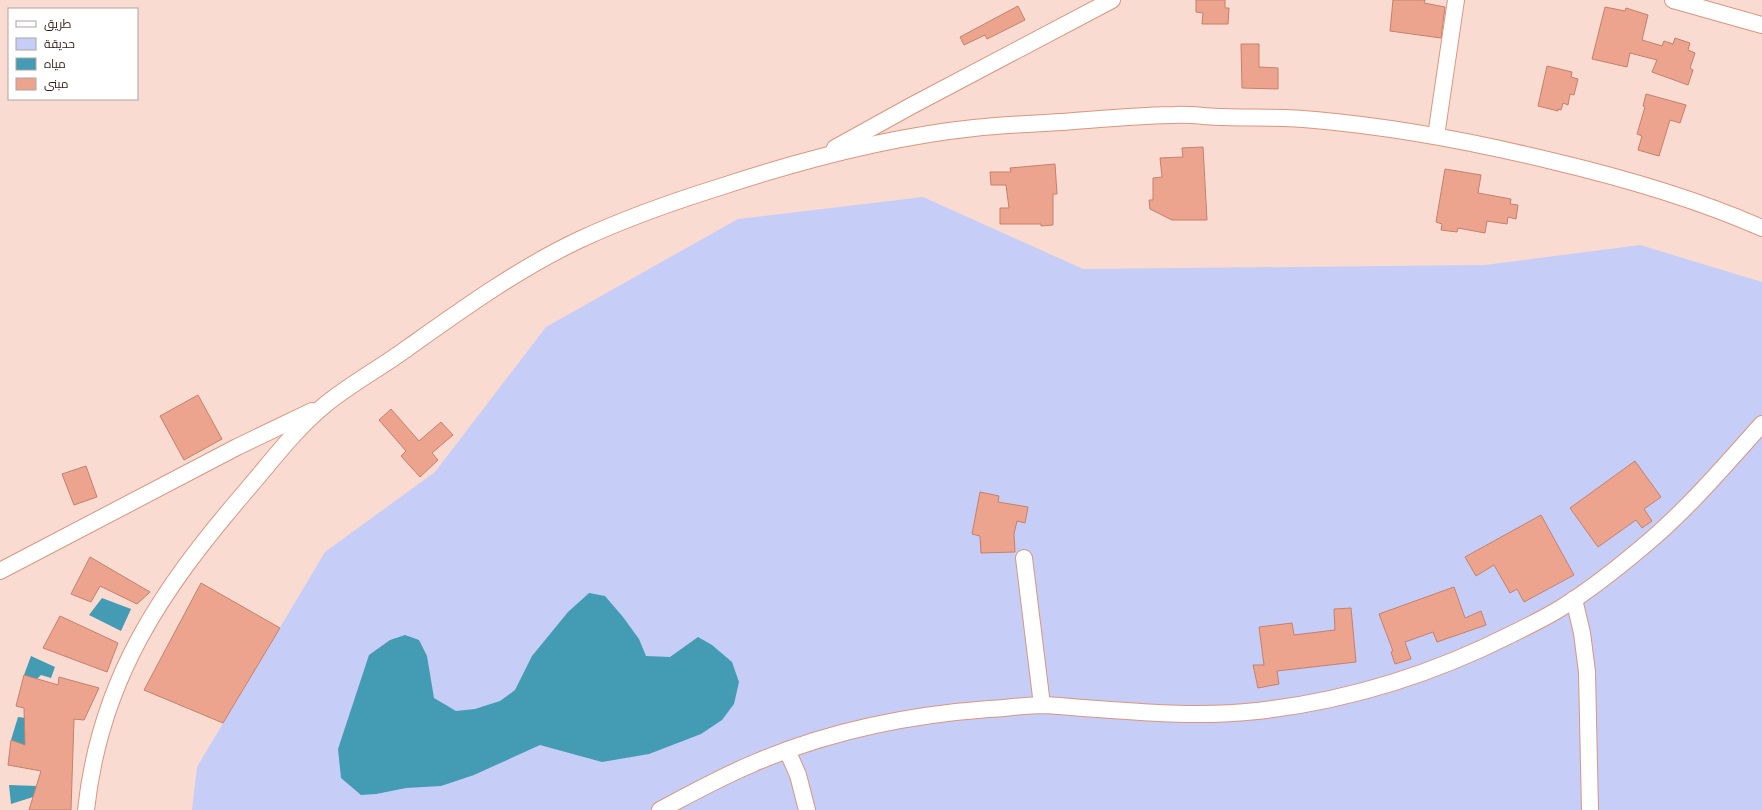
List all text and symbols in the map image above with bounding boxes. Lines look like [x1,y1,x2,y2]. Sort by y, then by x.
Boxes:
legend [8,8,138,100]
text: طريق [44,16,72,31]
text: حديقة [44,36,75,51]
text: مياه [44,56,66,71]
text: مبنى [44,76,69,91]

